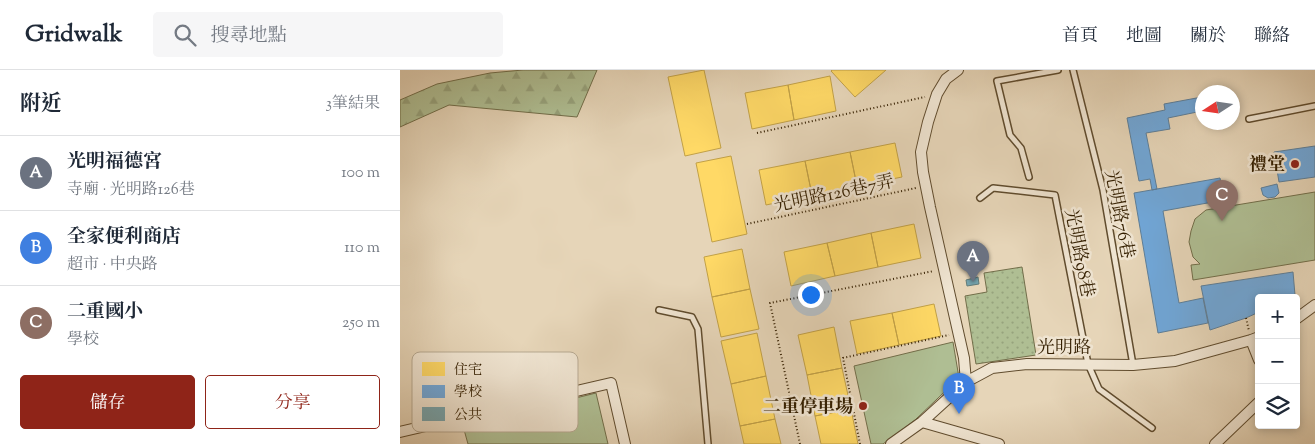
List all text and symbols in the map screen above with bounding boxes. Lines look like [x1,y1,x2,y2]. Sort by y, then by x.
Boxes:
search box [153,12,503,57]
text: Gridwalk [25,18,123,52]
icon: search [171,21,199,49]
text: 搜尋地點 [211,23,287,50]
text: 首頁 [1062,24,1098,50]
text: 地圖 [1126,24,1162,50]
text: 關於 [1190,24,1226,50]
text: 聯絡 [1254,24,1290,50]
north arrow [1195,85,1240,130]
text: 附近 [20,90,62,120]
text: 3筆結果 [326,93,380,116]
text: 光明福德宮 [67,149,162,176]
place label: 禮堂 [1249,153,1285,179]
marker: 禮堂 [1289,158,1301,170]
text: A [30,162,43,185]
text: 100 m [341,162,380,185]
street label: 光明路76巷 [1097,168,1139,261]
street label: 光明路126巷7弄 [772,170,897,220]
text: 寺廟 · 光明路126巷 [67,179,195,202]
pin: C [1206,180,1238,221]
street label: 光明路98巷 [1057,207,1099,300]
text: 全家便利商店 [67,224,181,251]
text: B [31,237,41,260]
text: 110 m [344,237,380,260]
pin: A [957,241,989,282]
text: 超市 · 中央路 [67,254,158,277]
your location [798,282,824,308]
map controls [1255,294,1300,429]
button: + [1255,294,1300,339]
text: 二重國小 [67,299,143,326]
text: C [30,312,42,335]
text: 250 m [342,312,380,335]
text: 學校 [67,329,99,352]
street label: 光明路 [1037,336,1091,362]
button: − [1255,339,1300,384]
legend [412,352,578,432]
text: 住宅 [454,361,482,381]
pin: B [943,373,975,414]
button: 儲存 [20,375,195,429]
button: 分享 [205,375,380,429]
text: 學校 [454,383,482,403]
button: layers [1255,384,1300,429]
place label: 二重停車場 [763,395,853,421]
marker: 二重停車場 [857,400,869,412]
text: 公共 [454,406,482,426]

